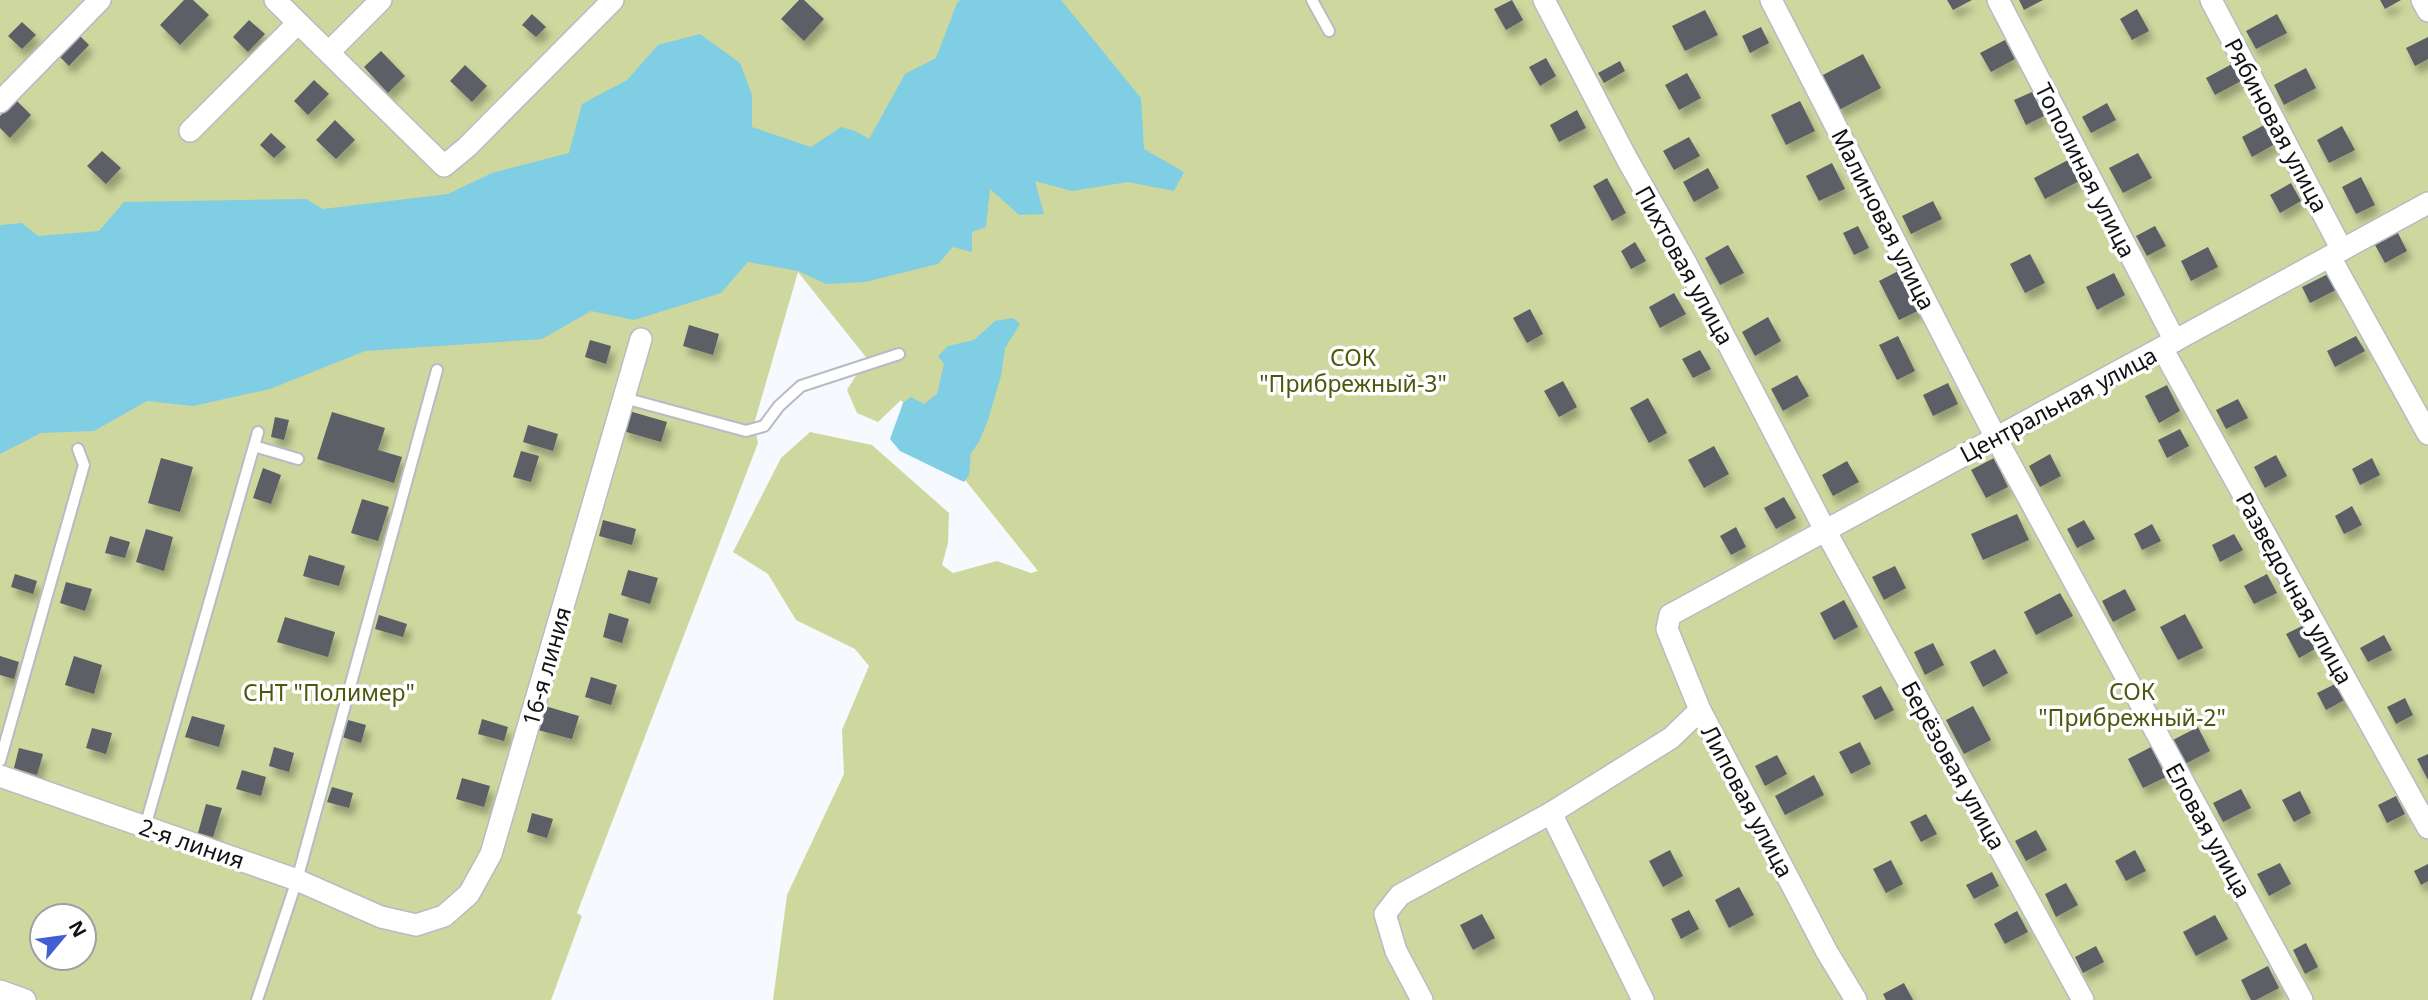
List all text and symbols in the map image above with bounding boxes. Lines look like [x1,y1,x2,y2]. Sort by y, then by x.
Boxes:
street label: Рябиновая улица [2218,32,2336,218]
street label: Тополиная улица [2028,77,2144,263]
street label: Малиновая улица [1824,123,1944,315]
street label: Пихтовая улица [1628,180,1742,350]
street label: Центральная улица [1954,339,2162,469]
park label: СОК "Прибрежный-3" [1259,341,1447,399]
street label: Разведочная улица [2229,486,2361,690]
street label: 16-я линия [514,603,578,729]
street label: Берёзовая улица [1894,675,2014,855]
park label: СОК "Прибрежный-2" [2038,675,2226,733]
park label: СНТ "Полимер" [243,676,415,708]
street label: Липовая улица [1694,719,1802,883]
street label: Еловая улица [2159,757,2259,903]
street label: 2-я линия [135,810,249,876]
north arrow [28,902,98,972]
text: N [63,916,93,942]

